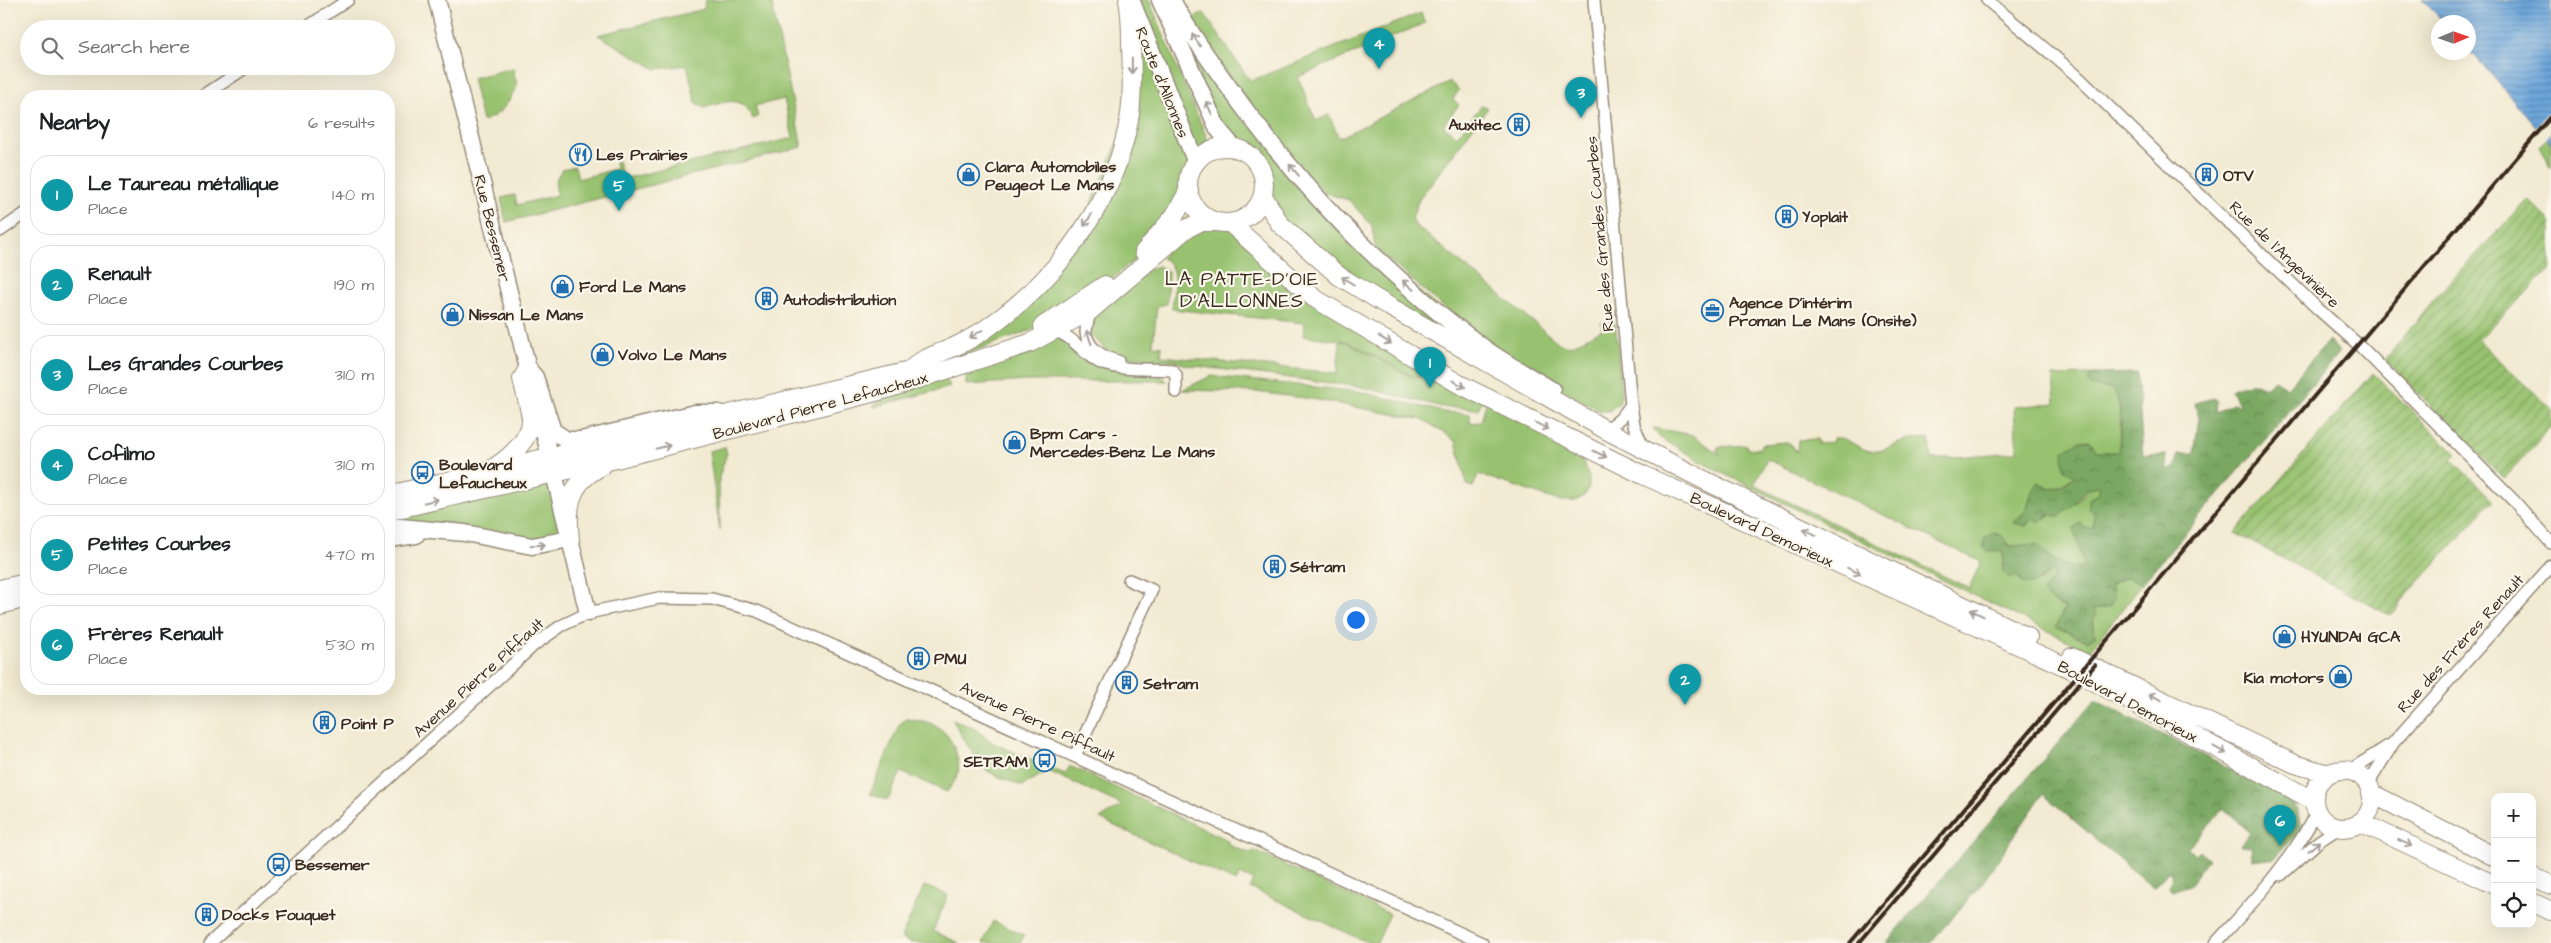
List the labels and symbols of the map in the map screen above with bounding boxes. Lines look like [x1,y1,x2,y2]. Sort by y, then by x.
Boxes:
north arrow [2431,15,2476,60]
street label: Route d'Allonnes [1130,24,1194,141]
pin: 4 [1363,28,1395,69]
one-way arrow [1191,33,1201,47]
one-way arrow [1127,58,1137,74]
pin: 3 [1565,77,1597,118]
one-way arrow [1203,101,1213,116]
building icon: Auxitec [1506,112,1530,136]
place label: Auxitec [1448,114,1503,136]
street label: Rue des Grandes Courbes [1580,135,1620,333]
restaurant icon: Les Prairies [568,142,592,166]
place label: Les Prairies [596,144,688,166]
place label: Clara Automobiles Peugeot Le Mans [985,156,1116,198]
shop icon: Clara Automobiles Peugeot Le Mans [957,163,981,187]
one-way arrow [1288,163,1300,176]
building icon: OTV [2195,163,2219,187]
place label: OTV [2223,165,2255,187]
pin: 5 [603,170,635,211]
street label: Rue Bessemer [468,173,516,284]
street label: Rue de l'Angevinière [2224,196,2344,314]
building icon: Yoplait [1774,204,1798,228]
place label: Yoplait [1802,206,1849,228]
one-way arrow [1083,212,1093,226]
district label: LA PATTE-D'OIE D'ALLONNES [1165,266,1319,315]
shop icon: Ford Le Mans [551,274,575,298]
one-way arrow [1341,275,1355,285]
place label: Ford Le Mans [579,276,686,298]
one-way arrow [1402,279,1415,290]
building icon: Autodistribution [755,287,779,311]
place label: Autodistribution [783,289,896,311]
place label: Agence D'intérim Proman Le Mans (Onsite) [1729,292,1917,332]
office icon: Agence D'intérim Proman Le Mans (Onsite) [1701,299,1725,323]
shop icon: Nissan Le Mans [441,302,465,326]
place label: Nissan Le Mans [469,304,584,326]
one-way arrow [969,330,983,340]
one-way arrow [1084,330,1093,345]
one-way arrow [1377,336,1391,346]
shop icon: Volvo Le Mans [590,342,614,366]
place label: Volvo Le Mans [617,344,727,366]
pin: 1 [1414,347,1446,388]
street label: Boulevard Pierre Lefaucheux [710,367,930,445]
one-way arrow [1452,379,1466,389]
one-way arrow [1534,422,1549,431]
place label: Bpm Cars - Mercedes-Benz Le Mans [1030,423,1215,463]
shop icon: Bpm Cars - Mercedes-Benz Le Mans [1002,430,1026,454]
one-way arrow [655,442,671,451]
one-way arrow [1592,450,1607,459]
place label: Boulevard Lefaucheux [439,454,527,494]
bus stop icon: Boulevard Lefaucheux [411,461,435,485]
street label: Boulevard Demorieux [1686,487,1837,573]
one-way arrow [423,496,439,505]
one-way arrow [1803,526,1818,536]
one-way arrow [530,541,546,550]
building icon: Sétram [1262,554,1286,578]
place label: Sétram [1289,556,1345,578]
one-way arrow [1846,566,1861,576]
street label: Rue des Frères Renault [2392,569,2529,718]
your location [1343,607,1369,633]
one-way arrow [1970,607,1985,617]
street label: Avenue Pierre Piffault [408,613,549,743]
shop icon: HYUNDAI GCA [2273,624,2297,648]
place label: HYUNDAI GCA [2301,626,2401,648]
building icon: PMU [906,646,930,670]
place label: PMU [934,648,966,670]
street label: Boulevard Demorieux [2054,656,2202,748]
pin: 2 [1669,664,1701,705]
shop icon: Kia motors [2328,665,2352,689]
place label: Kia motors [2244,667,2324,689]
building icon: Setram [1115,671,1139,695]
place label: Setram [1142,673,1198,695]
street label: Avenue Pierre Piffault [956,676,1119,768]
one-way arrow [2148,692,2163,701]
building icon: Point P [313,711,337,735]
place label: Point P [341,713,395,735]
one-way arrow [2212,745,2227,755]
bus stop icon: SETRAM [1032,749,1056,773]
place label: SETRAM [962,751,1028,773]
pin: 6 [2264,805,2296,846]
one-way arrow [2397,838,2412,848]
one-way arrow [2307,841,2320,852]
bus stop icon: Bessemer [267,852,291,876]
place label: Bessemer [295,854,370,876]
building icon: Docks Fouquet [194,902,218,926]
place label: Docks Fouquet [222,904,336,926]

